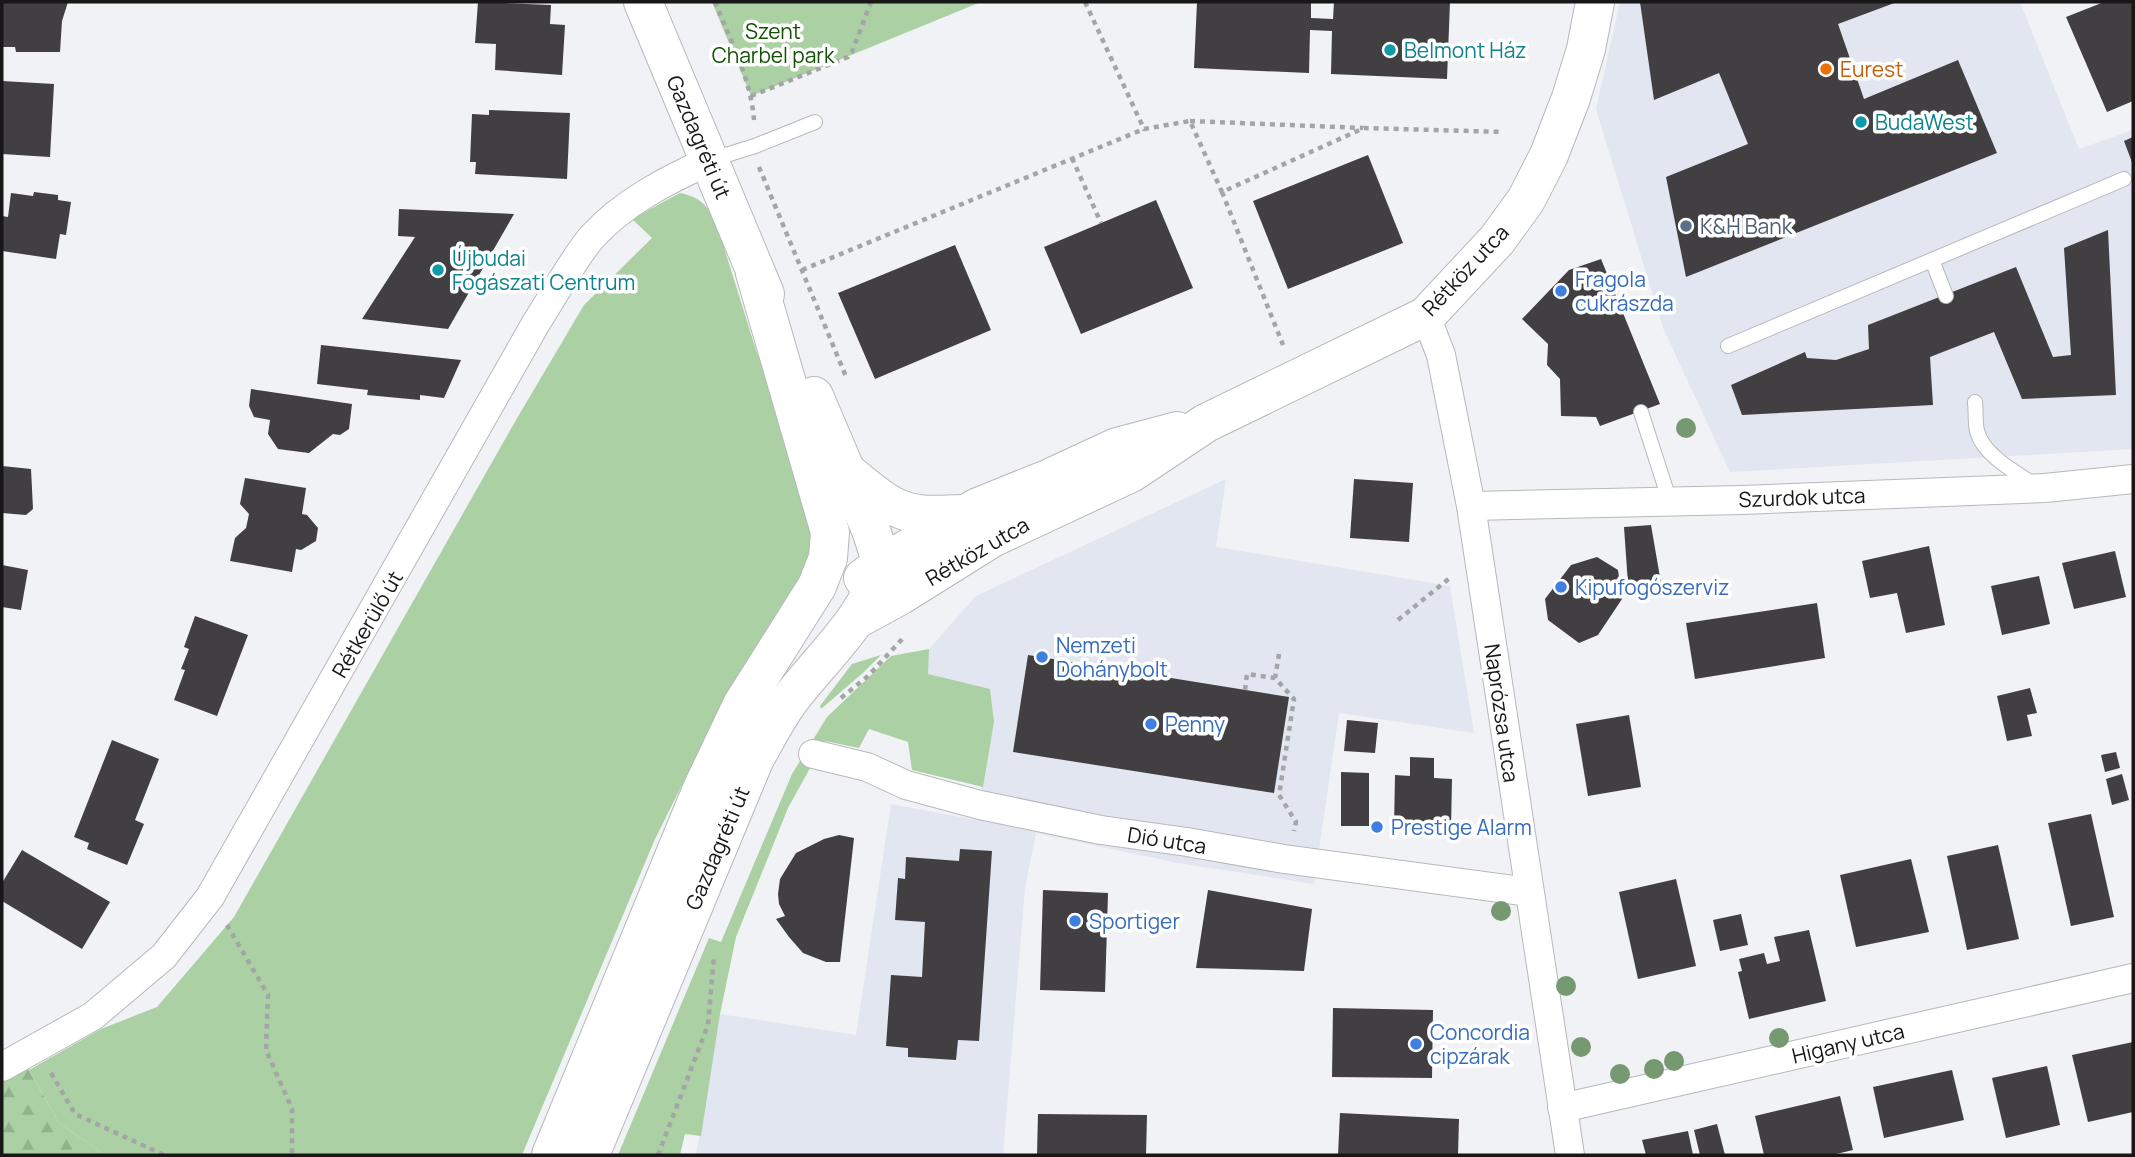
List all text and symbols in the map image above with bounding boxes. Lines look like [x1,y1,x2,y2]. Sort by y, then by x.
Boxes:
park label: Szent Charbel park [712,17,835,69]
place label: Belmont Ház [1404,36,1526,64]
marker: Belmont Ház [1382,42,1398,58]
place label: Eurest [1840,55,1904,83]
marker: Eurest [1818,61,1834,77]
street label: Gazdagréti út [660,71,738,203]
place label: BudaWest [1875,108,1974,136]
marker: BudaWest [1853,114,1869,130]
place label: K&H Bank [1700,212,1793,240]
street label: Rétköz utca [1415,218,1515,322]
marker: K&H Bank [1678,218,1694,234]
place label: Újbudai Fogászati Centrum [452,244,635,296]
marker: Újbudai Fogászati Centrum [430,262,446,278]
place label: Fragola cukrászda [1575,265,1674,317]
marker: Fragola cukrászda [1553,283,1569,299]
street label: Szurdok utca [1738,481,1866,513]
street label: Rétköz utca [920,510,1034,592]
street label: Rétkerülő út [325,566,409,682]
place label: Kipufogószerviz [1575,573,1729,601]
marker: Kipufogószerviz [1553,579,1569,595]
place label: Nemzeti Dohánybolt [1056,631,1168,683]
street label: Naprózsa utca [1478,642,1526,784]
marker: Nemzeti Dohánybolt [1034,649,1050,665]
place label: Penny [1165,710,1225,738]
marker: Penny [1143,716,1159,732]
street label: Gazdagréti út [678,782,756,914]
place label: Prestige Alarm [1391,813,1532,841]
marker: Prestige Alarm [1369,819,1385,835]
street label: Dió utca [1126,820,1208,860]
place label: Sportiger [1089,907,1180,935]
marker: Sportiger [1067,913,1083,929]
street label: Higany utca [1789,1016,1907,1070]
place label: Concordia cipzárak [1430,1018,1530,1070]
marker: Concordia cipzárak [1408,1036,1424,1052]

